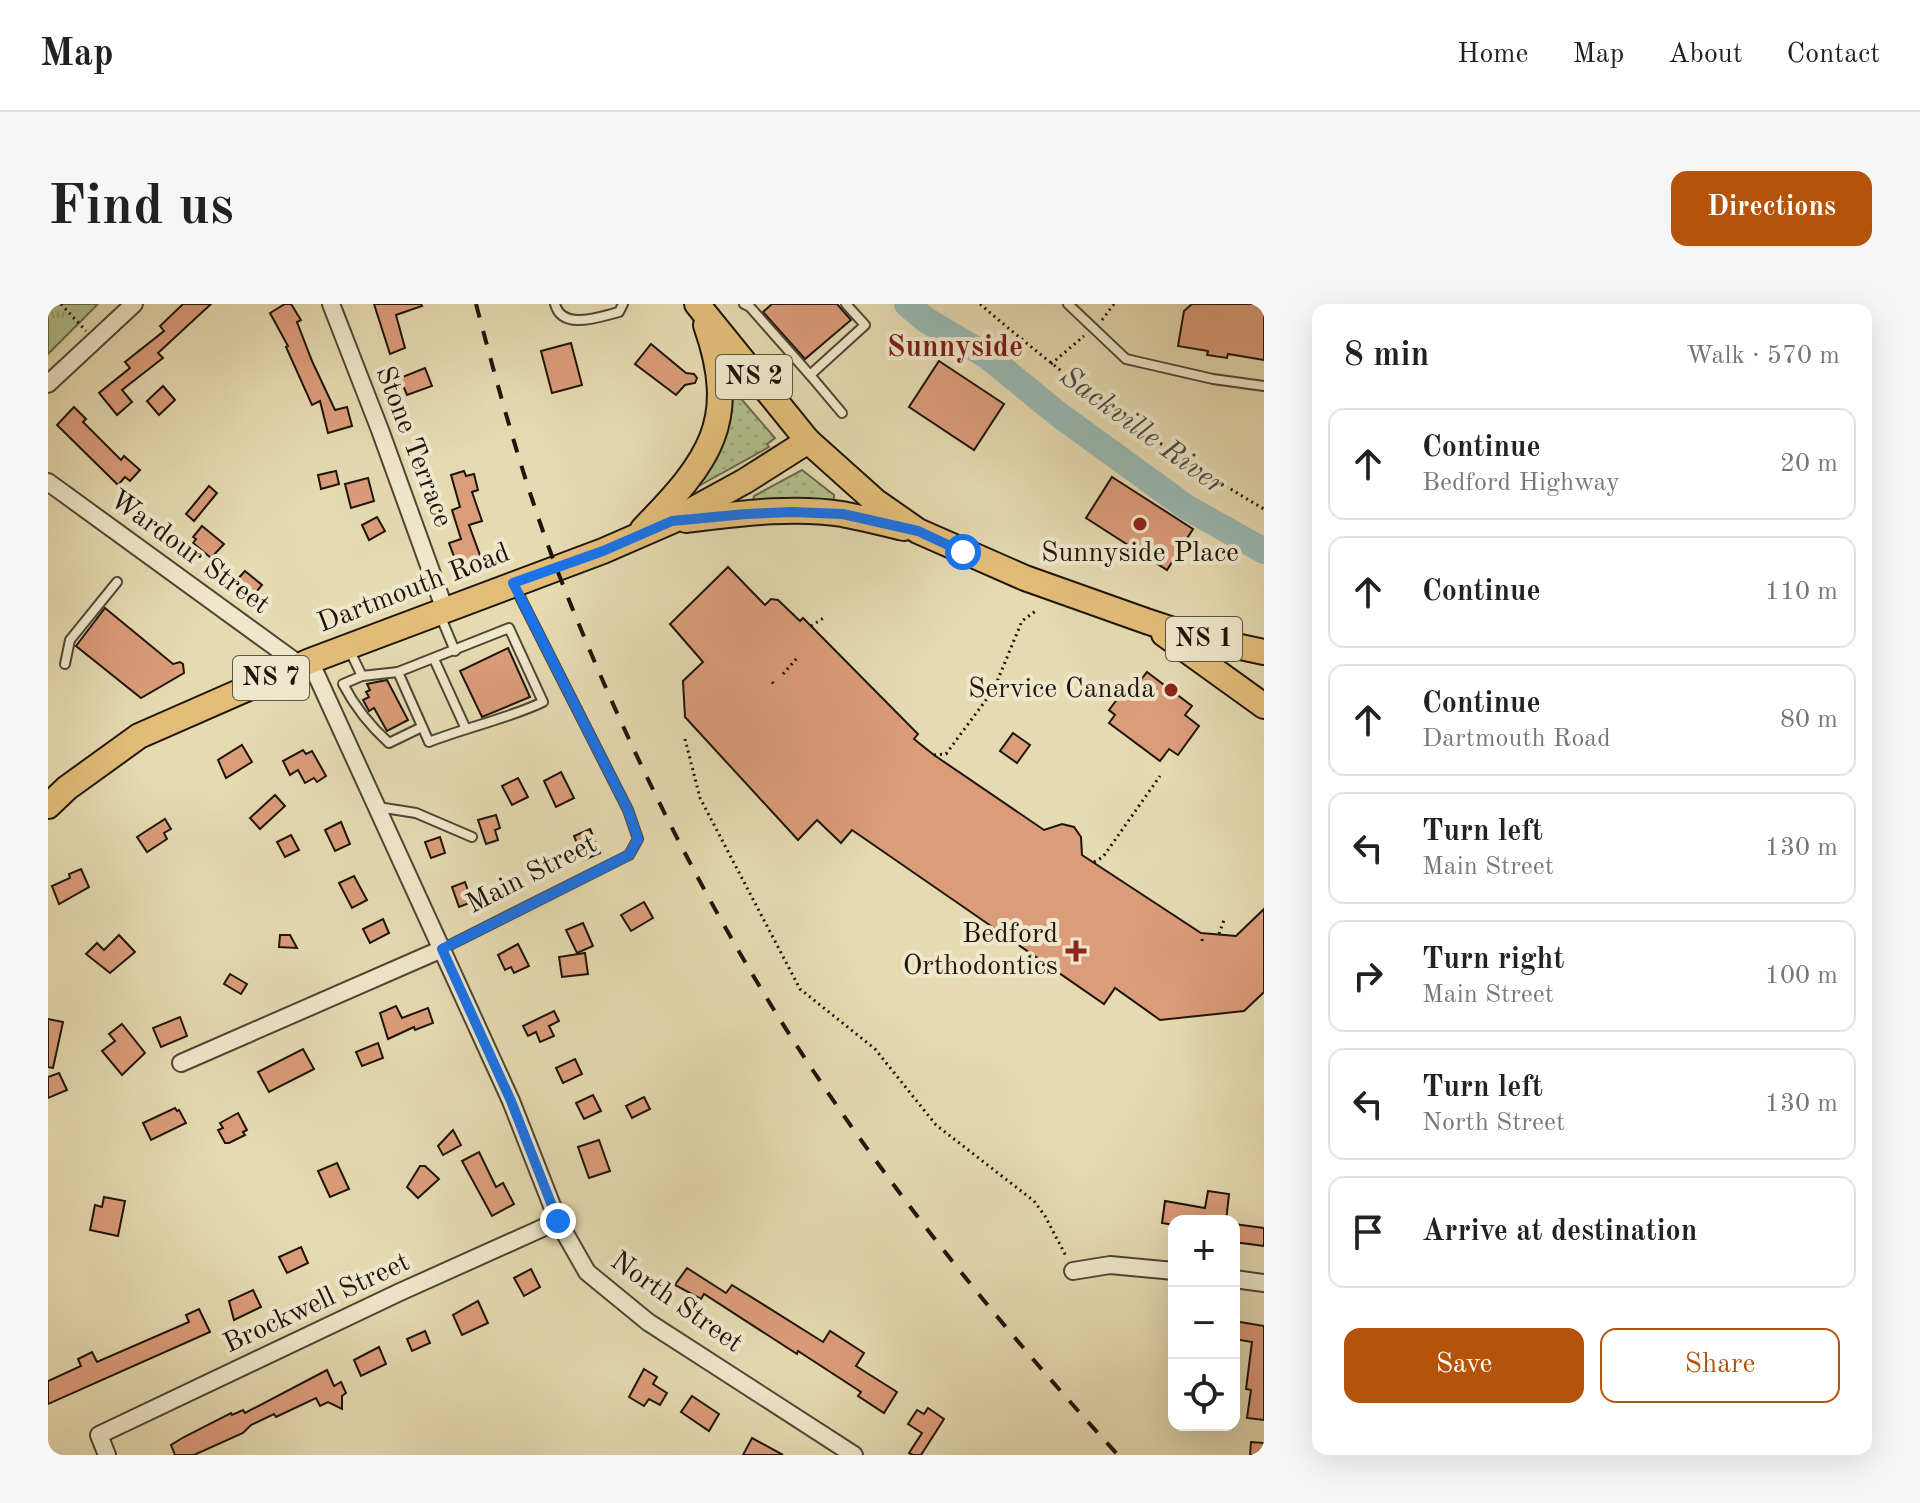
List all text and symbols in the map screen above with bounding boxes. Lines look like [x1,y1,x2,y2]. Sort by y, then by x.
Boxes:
text: Map [40,36,114,74]
text: Home [1457,41,1528,69]
text: Map [1572,41,1624,69]
text: About [1668,41,1743,69]
text: Contact [1787,41,1880,69]
button: Directions [1671,171,1872,246]
text: Find us [48,180,234,236]
district label: Sunnyside [887,333,1023,363]
text: 8 min [1344,339,1429,373]
text: Walk · 570 m [1686,343,1840,369]
road number: NS 2 [716,355,792,399]
water label: Sackville River [1054,361,1231,501]
street label: Stone Terrace [370,363,456,531]
text: Continue [1422,433,1541,463]
icon: ahead [1346,442,1390,486]
text: 20 m [1780,451,1838,477]
text: Bedford Highway [1422,470,1620,496]
street label: Wardour Street [104,486,274,620]
marker: Sunnyside Place [1131,515,1149,533]
route start [945,534,981,570]
street label: Dartmouth Road [314,540,514,638]
place label: Sunnyside Place [1041,540,1239,568]
icon: ahead [1346,570,1390,614]
text: Continue [1422,577,1541,607]
text: 110 m [1765,579,1838,605]
road number: NS 1 [1166,617,1242,661]
road number: NS 7 [233,656,309,700]
place label: Service Canada [968,676,1155,704]
marker: Service Canada [1162,681,1180,699]
text: Continue [1422,689,1541,719]
icon: ahead [1346,698,1390,742]
text: 80 m [1780,707,1838,733]
text: Dartmouth Road [1422,726,1611,752]
text: Turn left [1422,817,1543,847]
icon: left [1346,826,1390,870]
street label: Main Street [462,830,602,920]
text: 130 m [1765,835,1838,861]
text: Main Street [1422,854,1554,880]
place label: Bedford Orthodontics [903,921,1058,981]
marker: Bedford Orthodontics [1065,940,1087,962]
text: Turn right [1422,945,1564,975]
icon: right [1346,954,1390,998]
text: 100 m [1765,963,1838,989]
text: Main Street [1422,982,1554,1008]
text: Turn left [1422,1073,1543,1103]
icon: left [1346,1082,1390,1126]
text: 130 m [1765,1091,1838,1117]
text: North Street [1422,1110,1565,1136]
route end [540,1203,576,1239]
icon: arrive [1346,1210,1390,1254]
map controls [1168,1215,1240,1431]
button: + [1168,1215,1240,1287]
text: Arrive at destination [1422,1217,1697,1247]
street label: North Street [605,1247,747,1359]
street label: Brockwell Street [220,1249,414,1359]
button: − [1168,1287,1240,1359]
button: Save [1344,1328,1584,1403]
button: Share [1600,1328,1840,1403]
button: locate [1168,1359,1240,1431]

